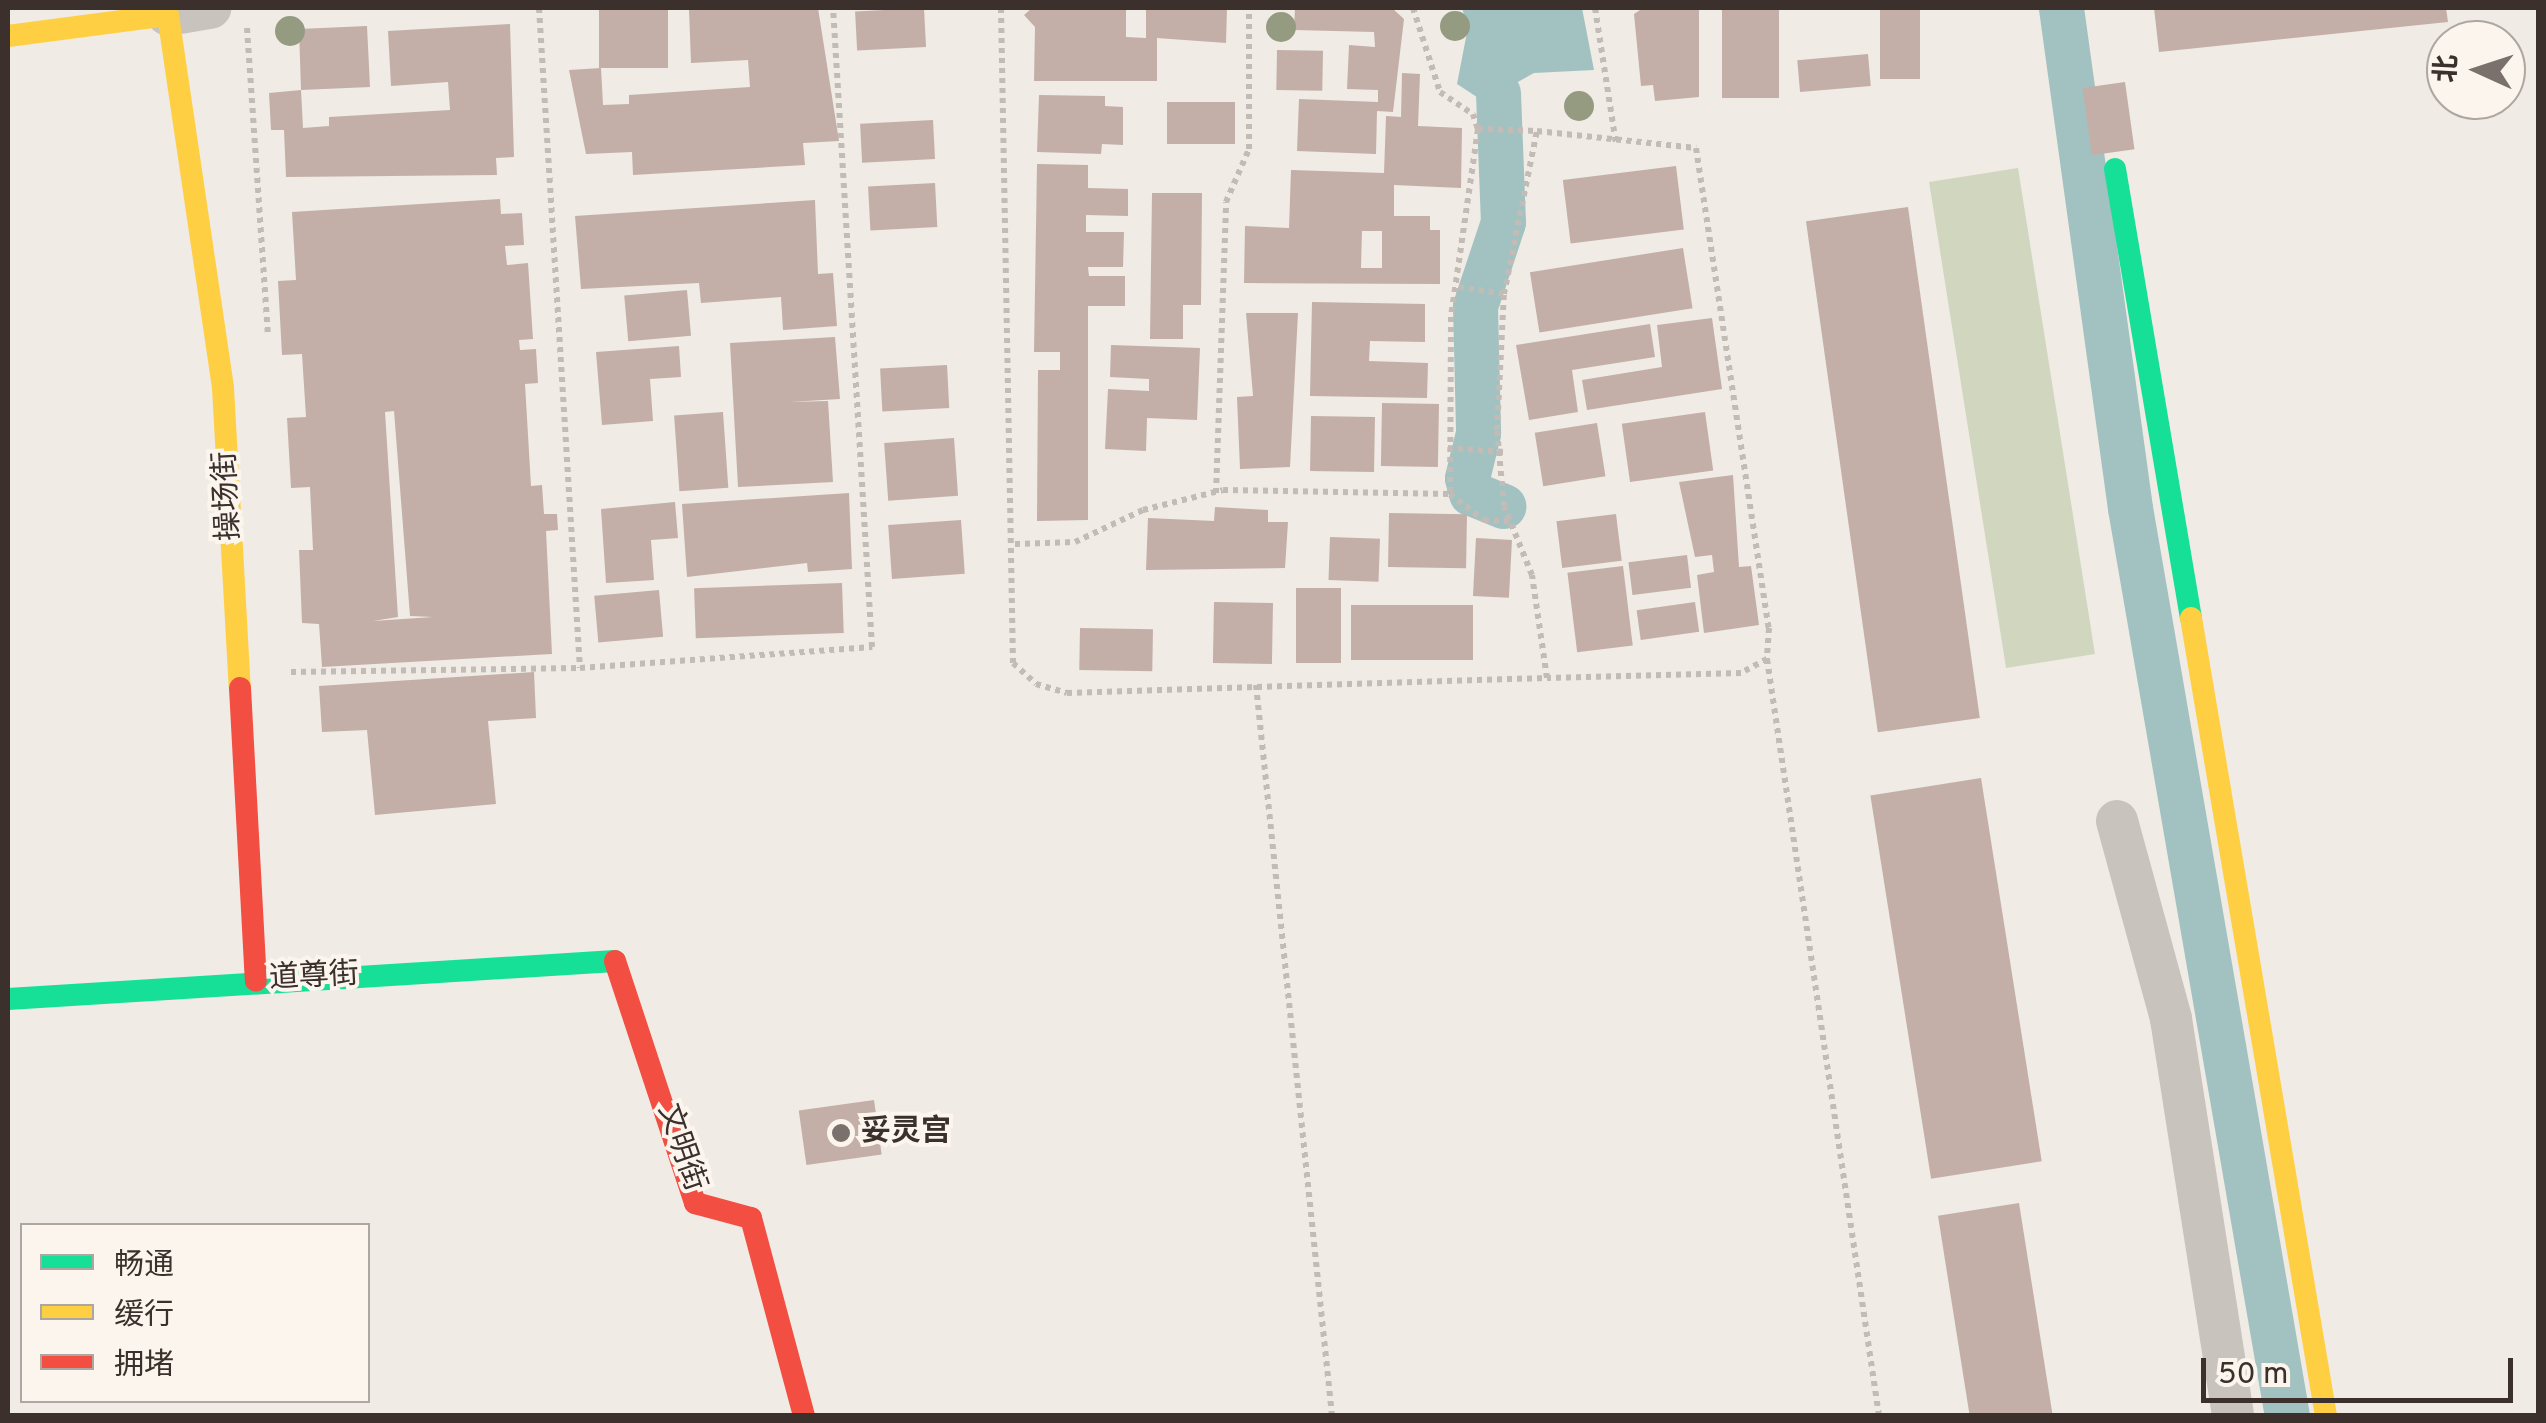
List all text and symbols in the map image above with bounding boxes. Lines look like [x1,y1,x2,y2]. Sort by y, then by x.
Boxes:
north arrow [2426,20,2526,120]
text: 北 [2429,54,2467,83]
street label: 操场街 [209,450,249,542]
street label: 道尊街 [268,958,360,998]
street label: 文明街 [648,1100,712,1196]
place label: 妥灵宫 [861,1115,951,1151]
marker: 妥灵宫 [830,1122,852,1144]
legend [20,1223,370,1403]
text: 畅通 [114,1248,174,1285]
text: 缓行 [114,1298,174,1335]
scale bar [2206,1338,2518,1400]
text: 拥堵 [114,1348,174,1385]
text: 50 m [2218,1357,2288,1394]

